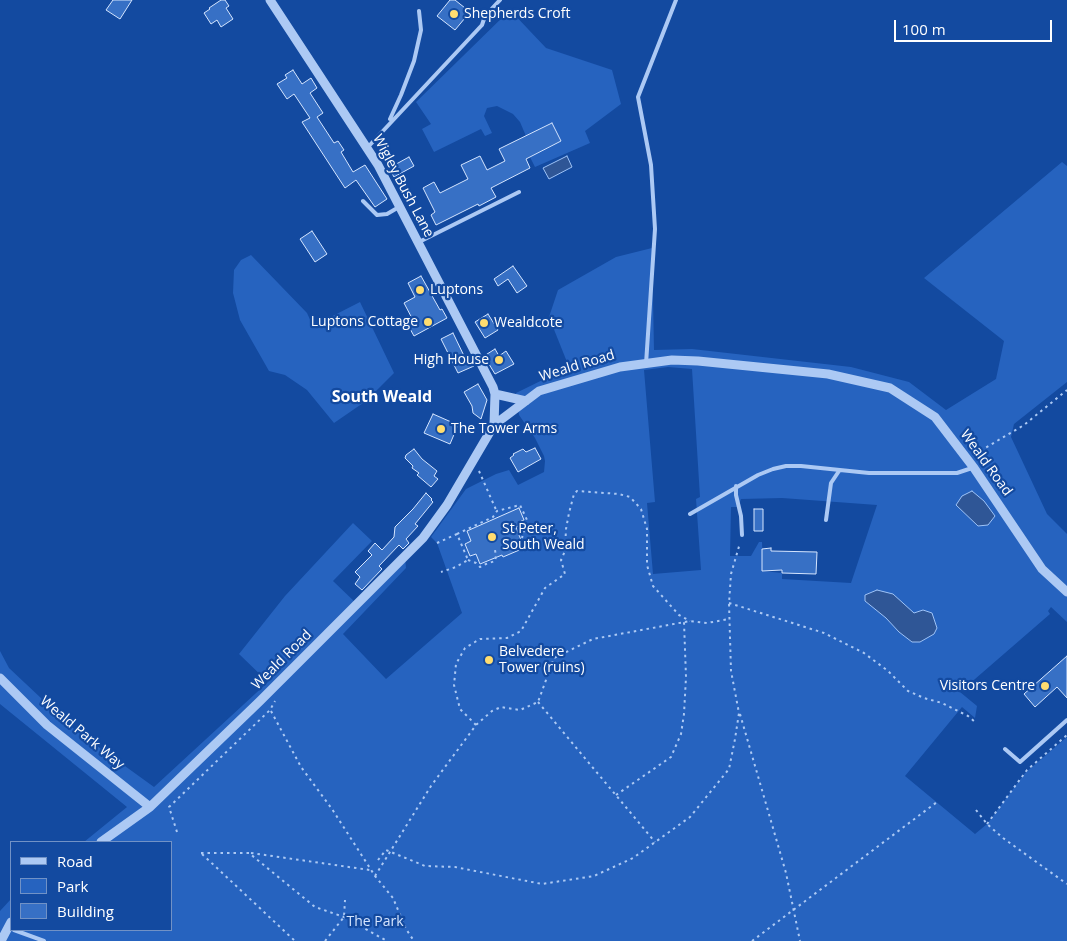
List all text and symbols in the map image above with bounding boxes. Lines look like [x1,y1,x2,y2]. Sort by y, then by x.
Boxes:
place label: Shepherds Croft [464,6,570,22]
marker: Shepherds Croft [448,8,460,20]
scale bar [897,10,1054,42]
text: 100 m [902,19,946,39]
street label: Wigley Bush Lane [369,132,437,240]
place label: Luptons [430,282,483,298]
marker: Luptons [414,284,426,296]
place label: Luptons Cottage [311,314,418,330]
place label: Wealdcote [494,315,563,331]
marker: Luptons Cottage [422,316,434,328]
marker: Wealdcote [478,317,490,329]
street label: Weald Road [537,347,617,385]
place label: High House [413,352,489,368]
marker: High House [493,354,505,366]
district label: South Weald [332,387,432,407]
place label: The Tower Arms [451,421,557,437]
marker: The Tower Arms [435,423,447,435]
street label: Weald Road [956,427,1016,499]
place label: St Peter, South Weald [502,521,585,554]
marker: St Peter, South Weald [486,531,498,543]
street label: Weald Road [249,627,315,693]
place label: Belvedere Tower (ruins) [499,644,585,676]
marker: Belvedere Tower (ruins) [483,654,495,666]
place label: Visitors Centre [940,678,1035,694]
marker: Visitors Centre [1039,680,1051,692]
street label: Weald Park Way [36,693,128,773]
legend [10,841,172,931]
text: Road [57,851,93,871]
text: Park [57,876,88,896]
text: Building [57,901,114,921]
park label: The Park [346,914,404,930]

